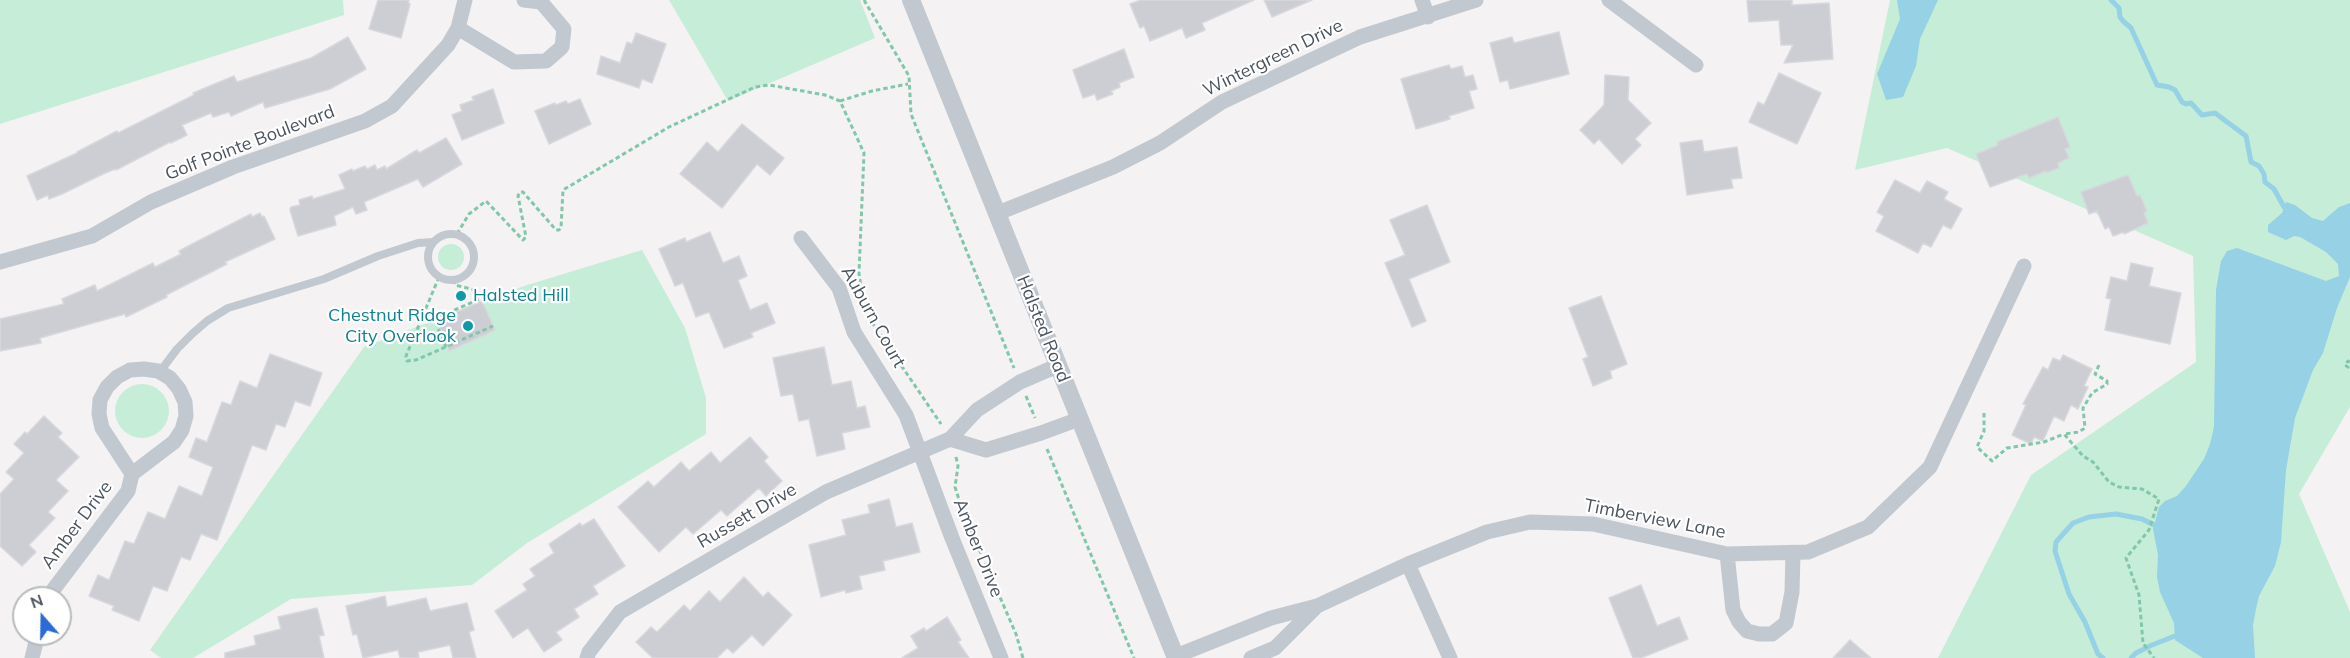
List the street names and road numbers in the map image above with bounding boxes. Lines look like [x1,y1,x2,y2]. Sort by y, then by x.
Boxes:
street label: Wintergreen Drive [1200,15,1346,101]
street label: Golf Pointe Boulevard [162,101,338,185]
street label: Auburn Court [836,263,910,371]
street label: Halsted Road [1012,272,1074,386]
street label: Amber Drive [37,477,117,573]
street label: Russett Drive [694,479,800,553]
street label: Timberview Lane [1583,495,1727,543]
street label: Amber Drive [948,496,1008,600]

